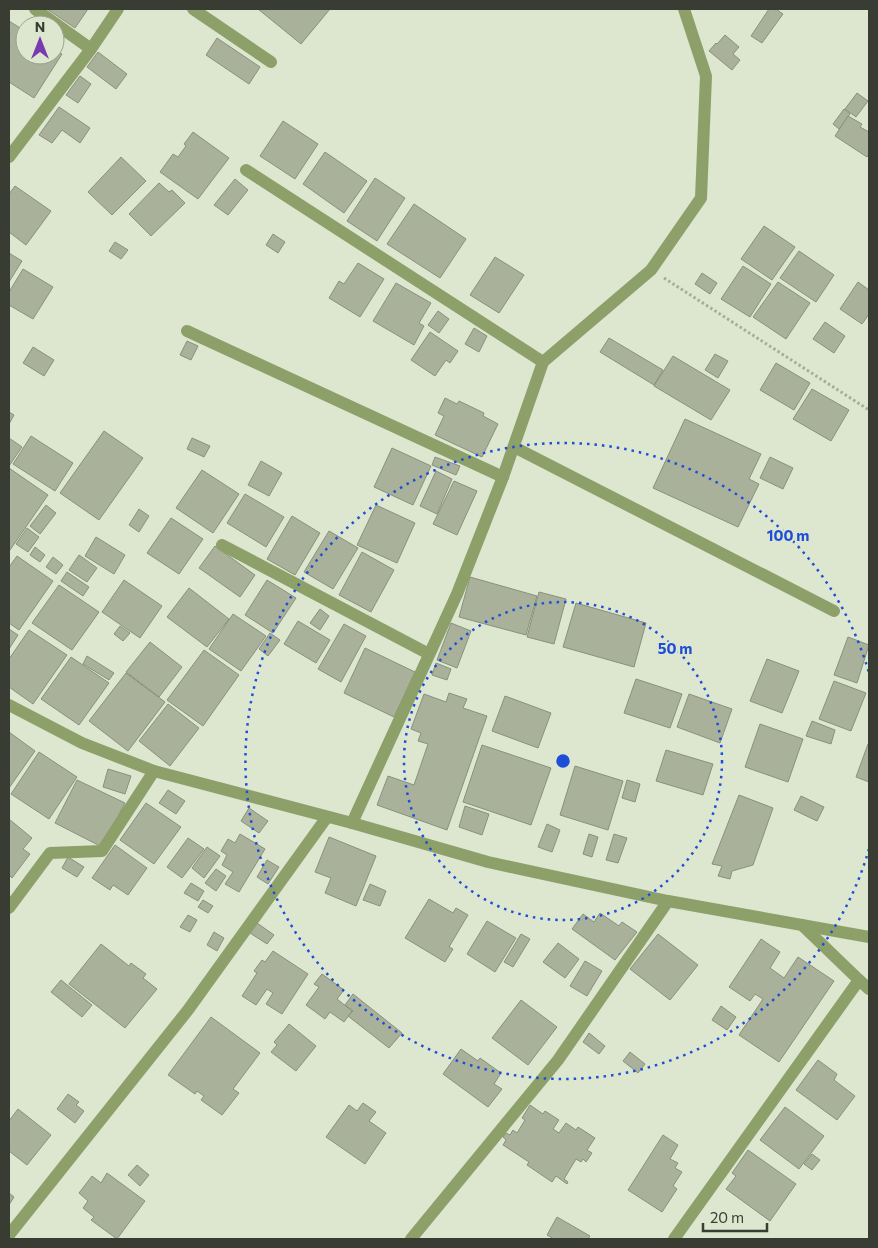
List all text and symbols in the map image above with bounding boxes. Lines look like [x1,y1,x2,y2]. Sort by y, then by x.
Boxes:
north arrow [15,15,65,65]
text: N [35,18,45,35]
text: 100 m [767,526,809,544]
text: 50 m [658,639,692,657]
centre of rings [554,752,572,770]
scale bar [703,1200,767,1232]
text: 20 m [710,1208,744,1226]

